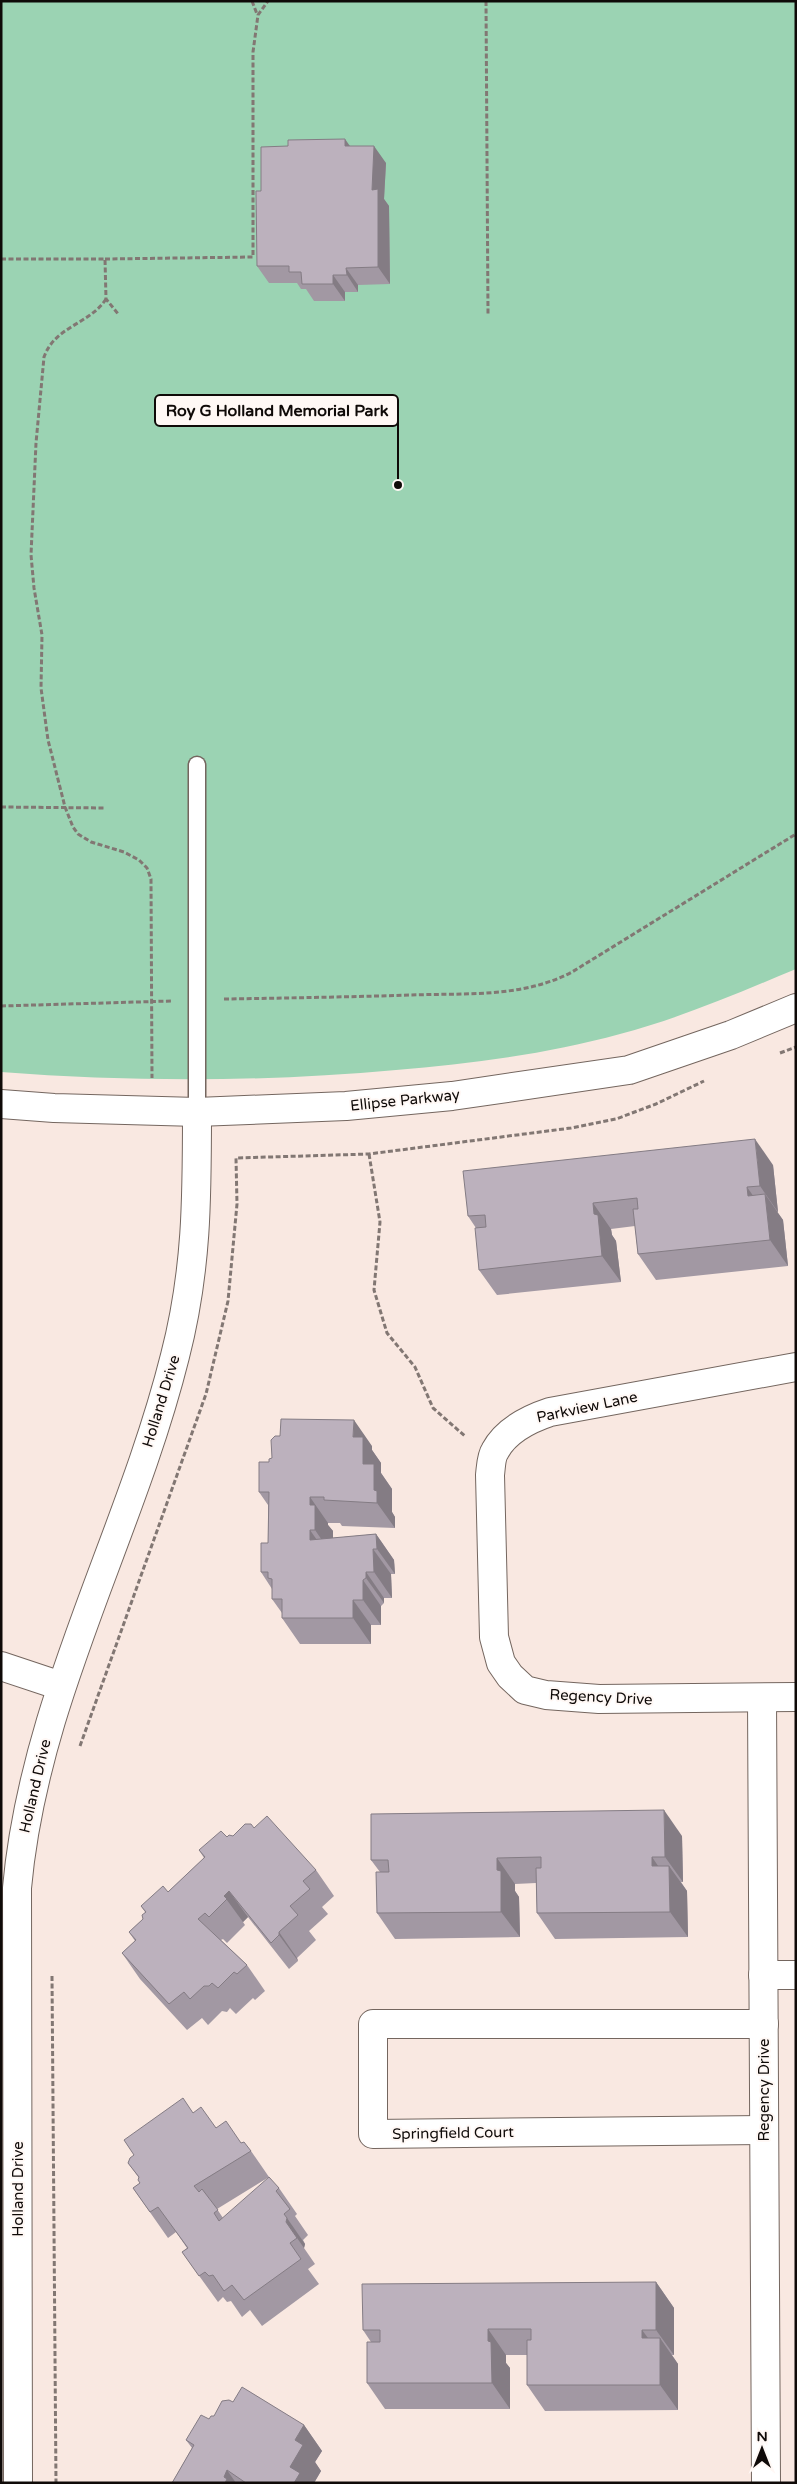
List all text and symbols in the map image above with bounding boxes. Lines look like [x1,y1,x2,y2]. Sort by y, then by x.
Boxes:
callout: Roy G Holland Memorial Park [155,395,398,426]
text: Roy G Holland Memorial Park [166,401,389,421]
street label: Ellipse Parkway [349,1085,461,1115]
street label: Holland Drive [138,1353,184,1449]
street label: Parkview Lane [535,1388,639,1426]
street label: Regency Drive [549,1685,653,1709]
street label: Holland Drive [15,1737,55,1835]
street label: Regency Drive [755,2038,773,2142]
street label: Springfield Court [392,2123,514,2143]
street label: Holland Drive [9,2141,27,2237]
north arrow [737,2424,787,2474]
text: N [756,2428,768,2445]

